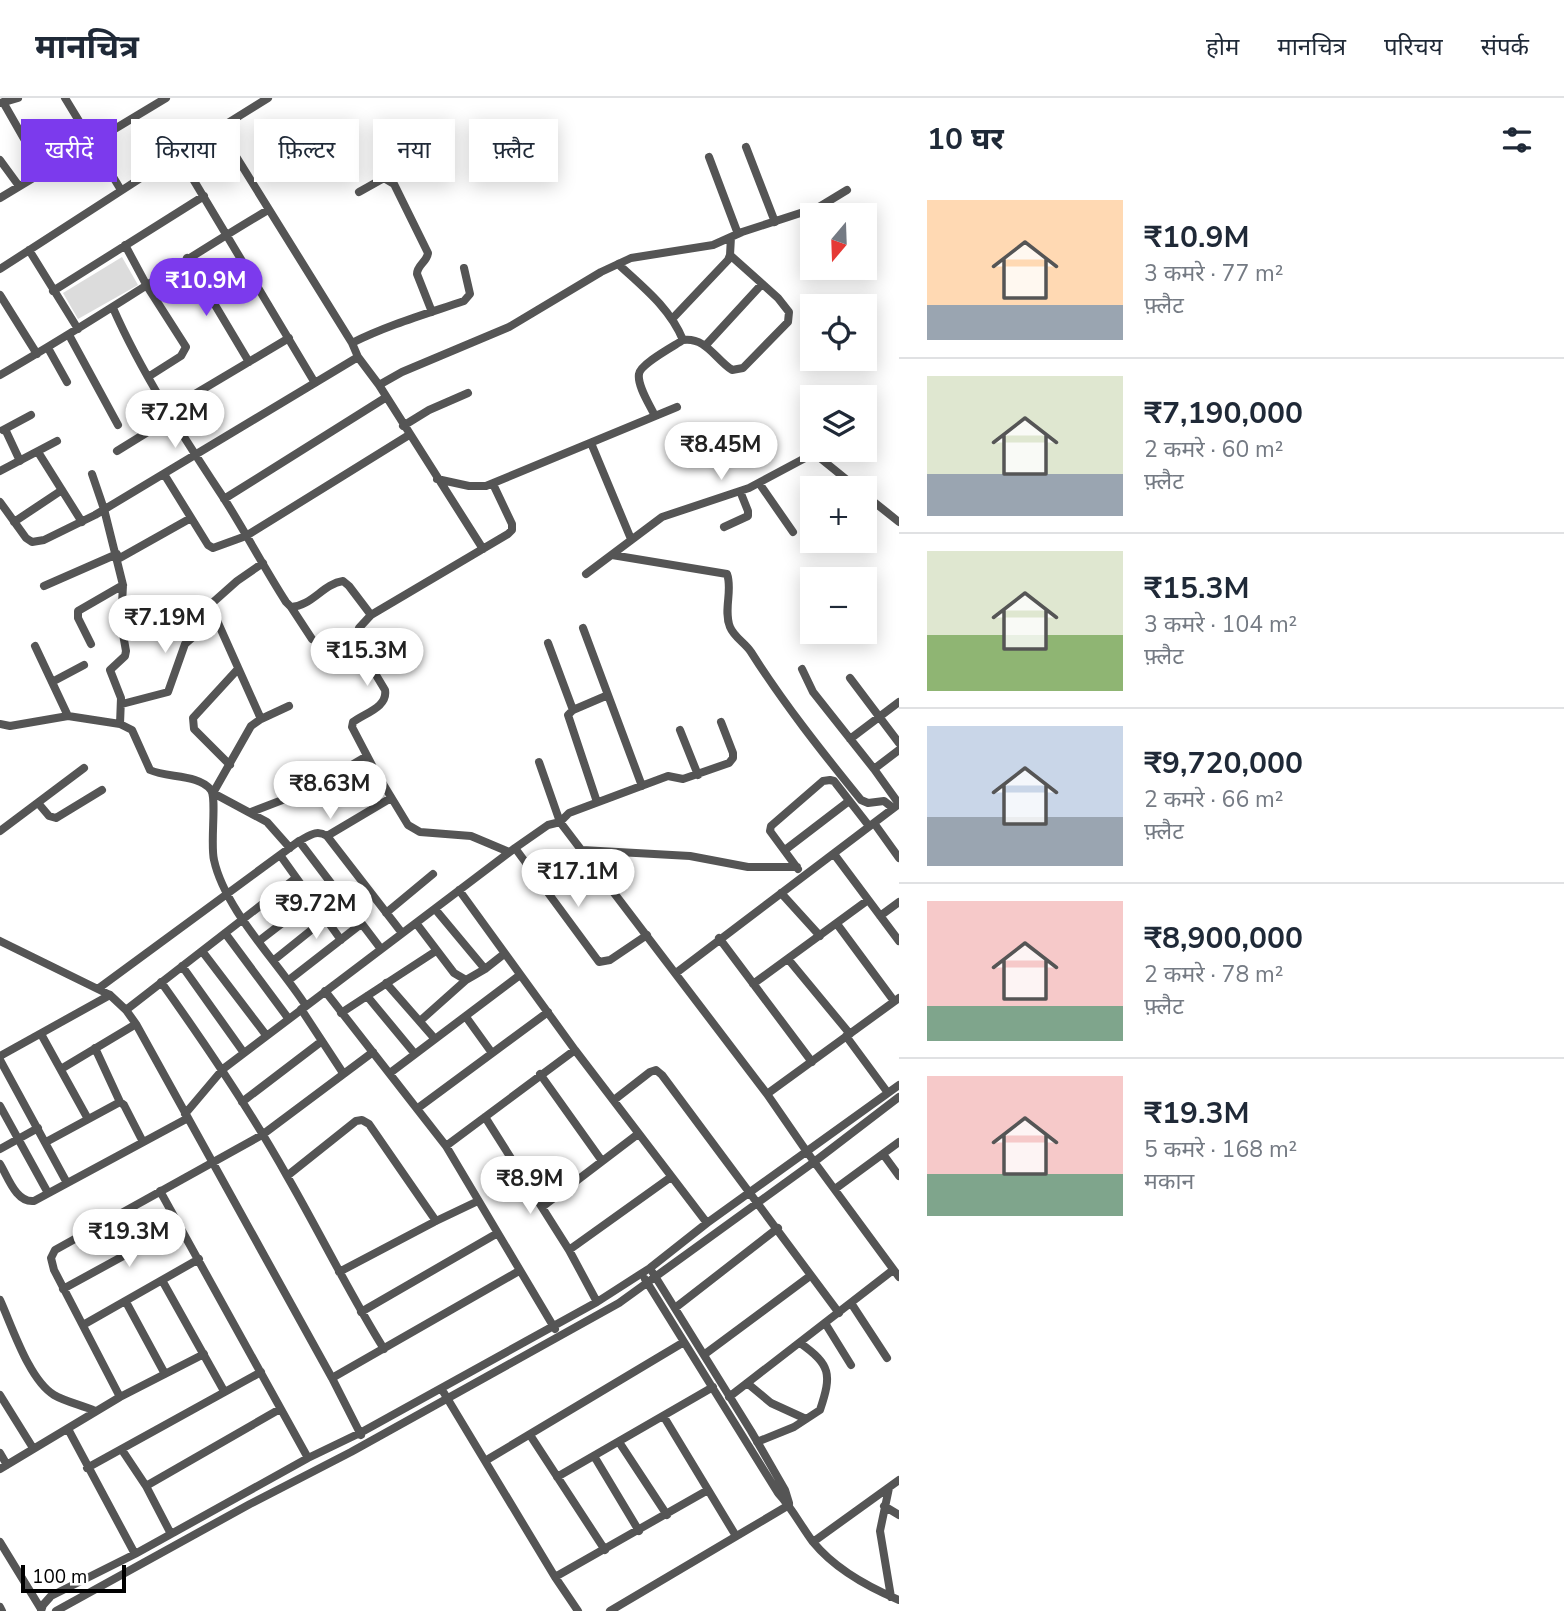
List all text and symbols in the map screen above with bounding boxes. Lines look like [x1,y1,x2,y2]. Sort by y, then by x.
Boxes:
text: मानचित्र [35,25,139,70]
text: होम [1206,31,1239,63]
text: मानचित्र [1277,31,1346,63]
text: परिचय [1384,31,1443,63]
text: संपर्क [1481,31,1529,63]
chip: खरीदें [21,119,117,182]
chip: किराया [131,119,240,182]
chip: फ़िल्टर [254,119,359,182]
chip: नया [373,119,455,182]
chip: फ़्लैट [469,119,558,182]
text: 10 घर [927,119,1004,160]
icon: filters [1498,121,1536,159]
north arrow [800,203,877,280]
map controls [800,203,877,644]
text: ₹10.9M [1144,217,1249,258]
icon: home [983,228,1067,312]
pin: ₹10.9M [149,258,263,318]
text: 3 कमरे · 77 m² [1144,258,1284,289]
text: ₹10.9M [166,265,246,296]
text: फ़्लैट [1144,290,1184,321]
button: locate [800,294,877,371]
button: layers [800,385,877,462]
pin: ₹7.2M [126,390,224,450]
text: ₹7,190,000 [1144,393,1303,434]
text: ₹7.2M [141,397,209,428]
icon: home [983,404,1067,488]
pin: ₹8.45M [664,422,778,482]
text: ₹8.45M [681,429,761,460]
text: 2 कमरे · 60 m² [1144,434,1284,465]
text: फ़्लैट [1144,466,1184,497]
button: + [800,476,877,553]
button: − [800,567,877,644]
text: ₹15.3M [1144,568,1249,609]
icon: home [983,579,1067,663]
pin: ₹7.19M [108,596,222,655]
text: ₹7.19M [125,602,205,633]
text: 3 कमरे · 104 m² [1144,609,1297,640]
pin: ₹15.3M [310,628,424,688]
text: ₹15.3M [327,635,407,666]
text: फ़्लैट [1144,641,1184,672]
text: ₹9,720,000 [1144,743,1303,784]
icon: home [983,754,1067,838]
pin: ₹8.63M [273,762,387,821]
text: ₹8.63M [290,768,370,799]
text: 2 कमरे · 66 m² [1144,784,1284,815]
text: फ़्लैट [1144,816,1184,847]
pin: ₹17.1M [521,850,635,909]
text: ₹17.1M [538,856,618,887]
pin: ₹9.72M [259,882,373,941]
text: ₹9.72M [276,888,356,919]
text: ₹8,900,000 [1144,918,1303,959]
icon: home [983,929,1067,1013]
text: 2 कमरे · 78 m² [1144,959,1284,990]
text: फ़्लैट [1144,991,1184,1022]
text: ₹19.3M [1144,1093,1249,1134]
icon: home [983,1104,1067,1188]
text: 5 कमरे · 168 m² [1144,1134,1297,1165]
pin: ₹8.9M [481,1156,579,1216]
text: ₹8.9M [496,1163,564,1194]
text: मकान [1144,1166,1194,1197]
pin: ₹19.3M [72,1210,186,1269]
text: ₹19.3M [89,1216,169,1247]
scale bar [21,1562,126,1594]
text: 100 m [32,1564,87,1590]

